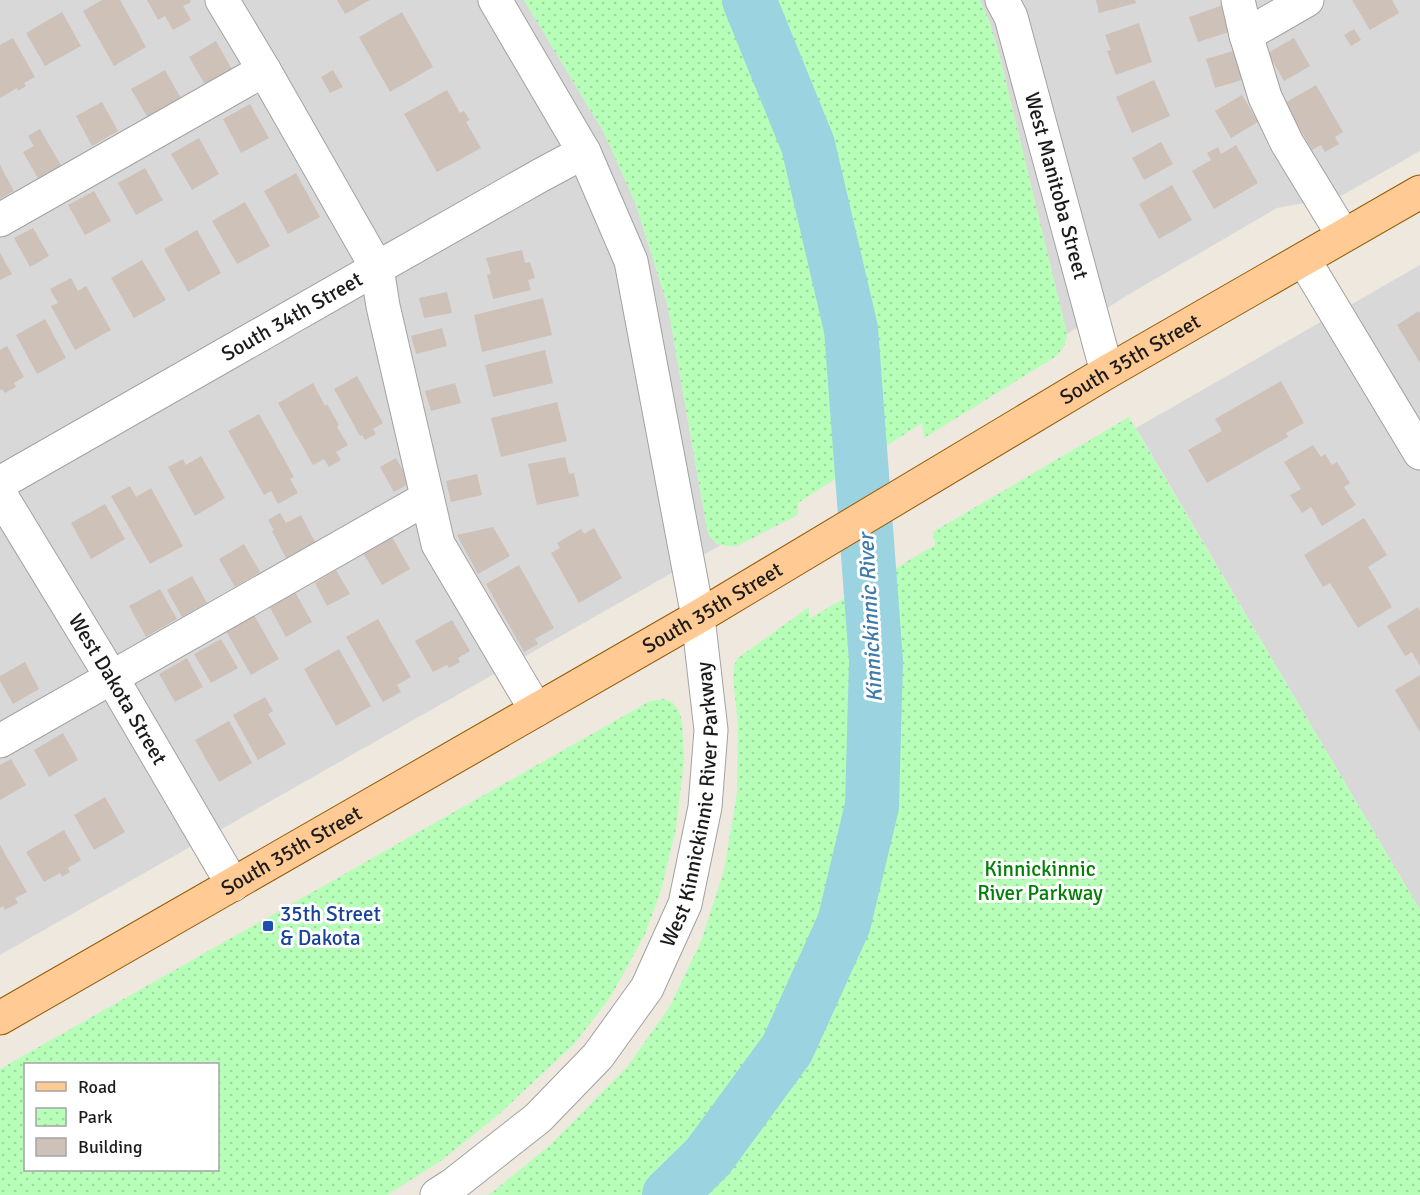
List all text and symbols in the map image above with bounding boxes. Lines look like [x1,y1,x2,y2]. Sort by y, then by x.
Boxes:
street label: West Manitoba Street [1019,89,1094,282]
street label: South 34th Street [217,266,367,367]
street label: South 35th Street [1055,308,1205,410]
water label: Kinnickinnic River [852,530,888,703]
street label: South 35th Street [638,556,787,659]
street label: West Dakota Street [63,609,173,769]
street label: West Kinnickinnic River Parkway [654,660,724,951]
street label: South 35th Street [216,800,366,901]
park label: Kinnickinnic River Parkway [977,856,1103,906]
place label: 35th Street & Dakota [280,901,381,951]
marker: 35th Street & Dakota [261,919,275,933]
legend [24,1063,219,1171]
text: Road [78,1076,117,1098]
text: Park [78,1106,113,1128]
text: Building [78,1136,142,1158]

